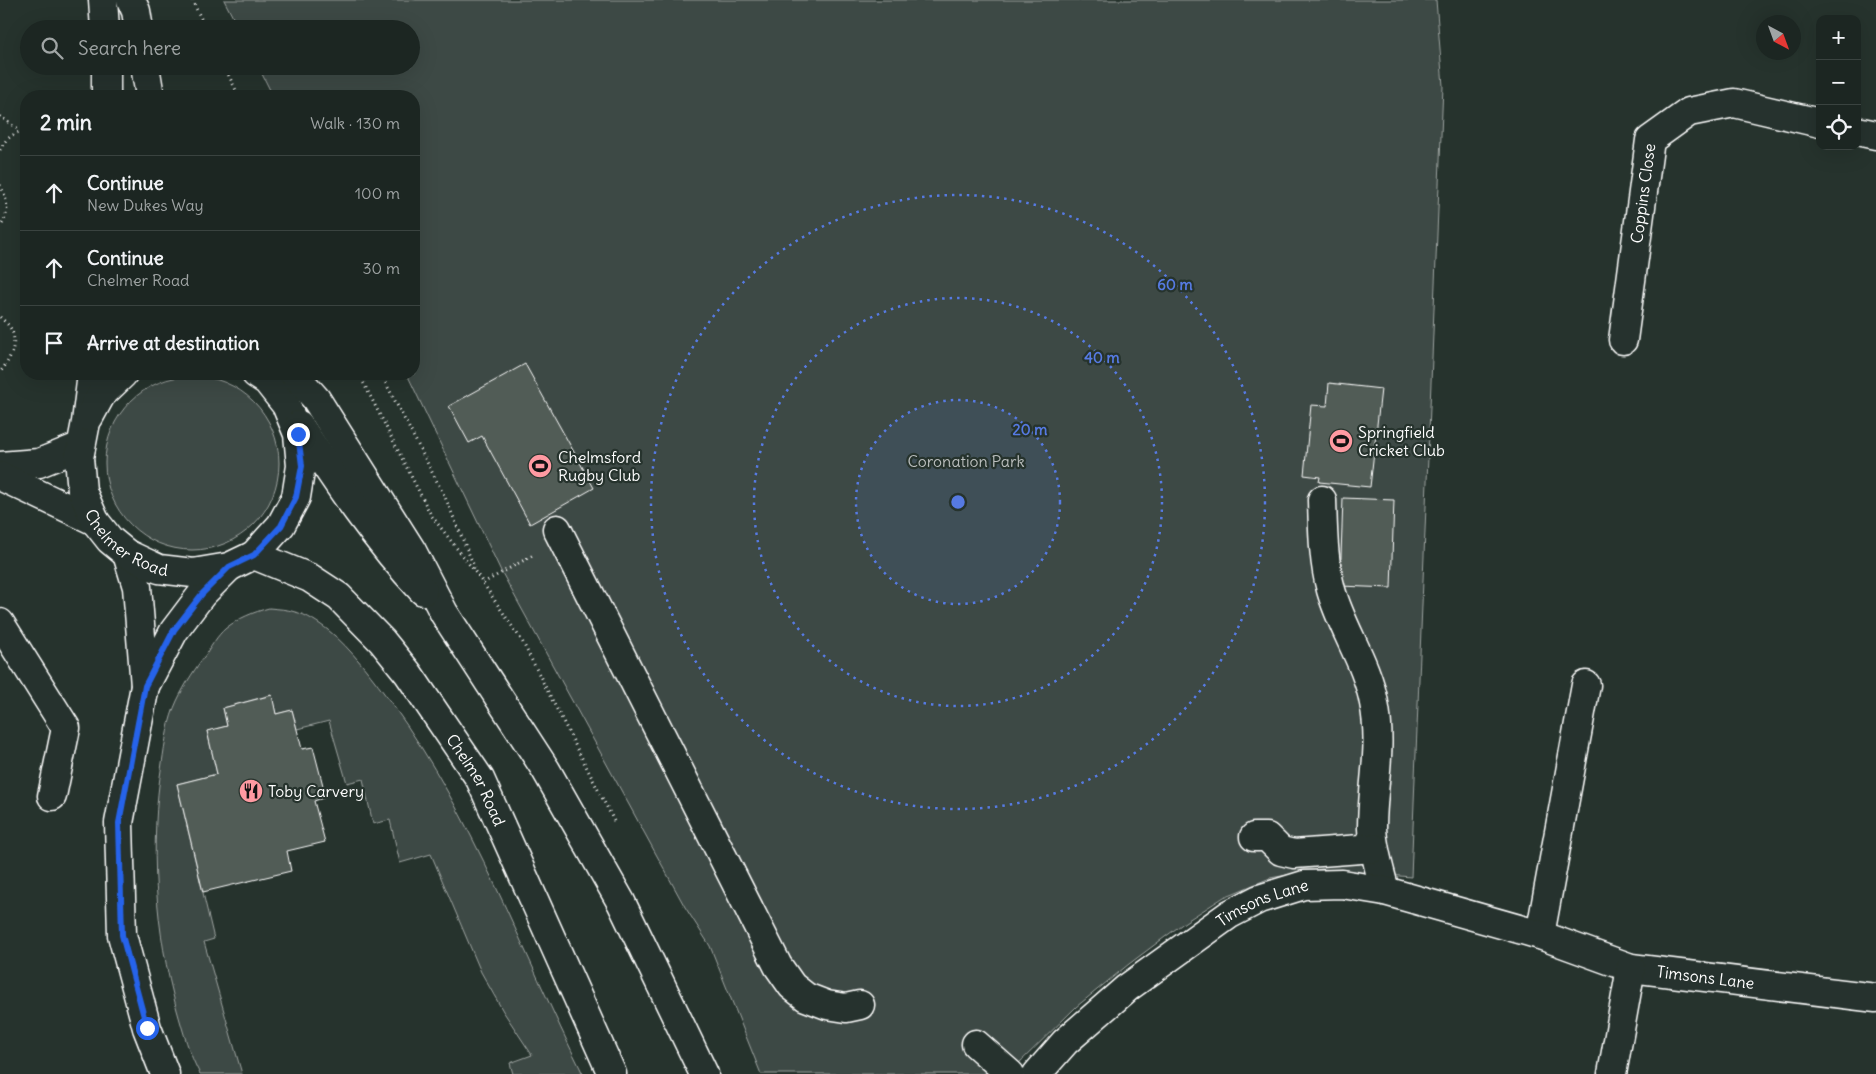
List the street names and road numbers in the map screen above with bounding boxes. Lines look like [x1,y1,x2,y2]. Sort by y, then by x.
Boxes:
street label: Coppins Close [1626,142,1659,245]
street label: Chelmer Road [81,506,169,580]
street label: Chelmer Road [442,730,510,829]
street label: Timsons Lane [1212,874,1311,931]
street label: Timsons Lane [1656,961,1756,993]

